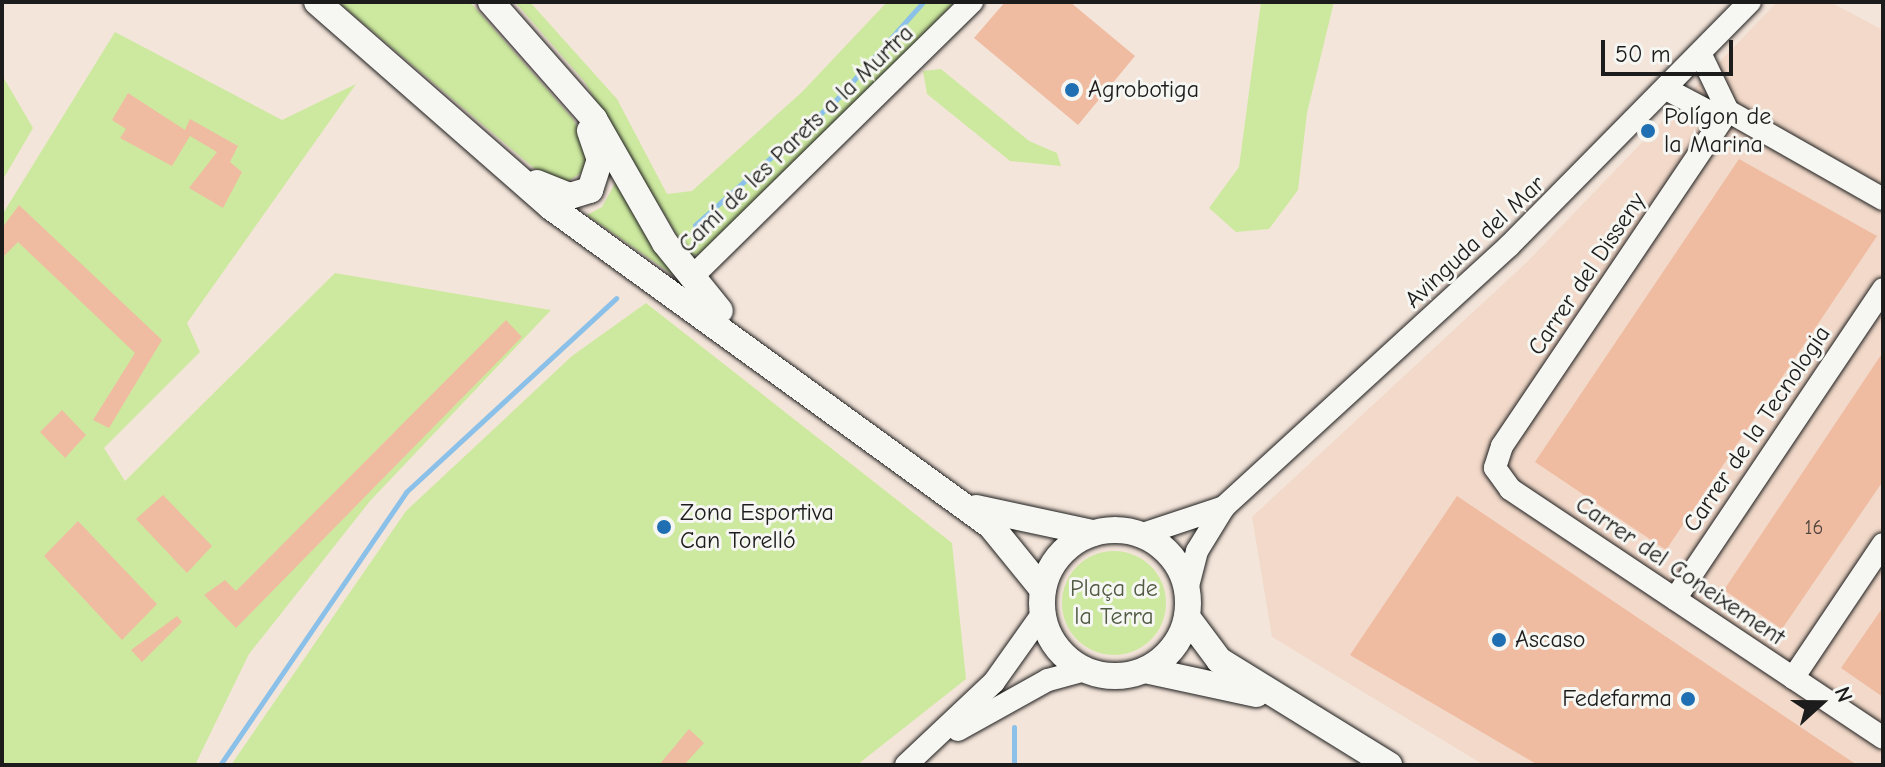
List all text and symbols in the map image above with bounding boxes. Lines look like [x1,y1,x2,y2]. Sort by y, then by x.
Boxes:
street label: Camí de les Parets a la Murtra [673,19,919,259]
scale bar [1605,24,1737,74]
text: 50 m [1615,40,1671,68]
place label: Agrobotiga [1088,76,1199,104]
marker: Agrobotiga [1063,81,1081,99]
place label: Polígon de la Marina [1664,103,1771,159]
marker: Polígon de la Marina [1639,122,1657,140]
street label: Avinguda del Mar [1399,170,1551,314]
street label: Carrer del Disseny [1522,187,1652,361]
street label: Carrer de la Tecnologia [1677,320,1837,538]
street label: Carrer del Coneixement [1570,490,1790,652]
place label: Zona Esportiva Can Torelló [680,499,834,555]
house number: 16 [1805,515,1823,539]
marker: Zona Esportiva Can Torelló [655,518,673,536]
park label: Plaça de la Terra [1070,575,1158,631]
place label: Ascaso [1515,626,1585,654]
marker: Ascaso [1490,631,1508,649]
north arrow [1781,663,1861,743]
text: N [1829,683,1858,706]
place label: Fedefarma [1562,685,1672,713]
marker: Fedefarma [1679,690,1697,708]

